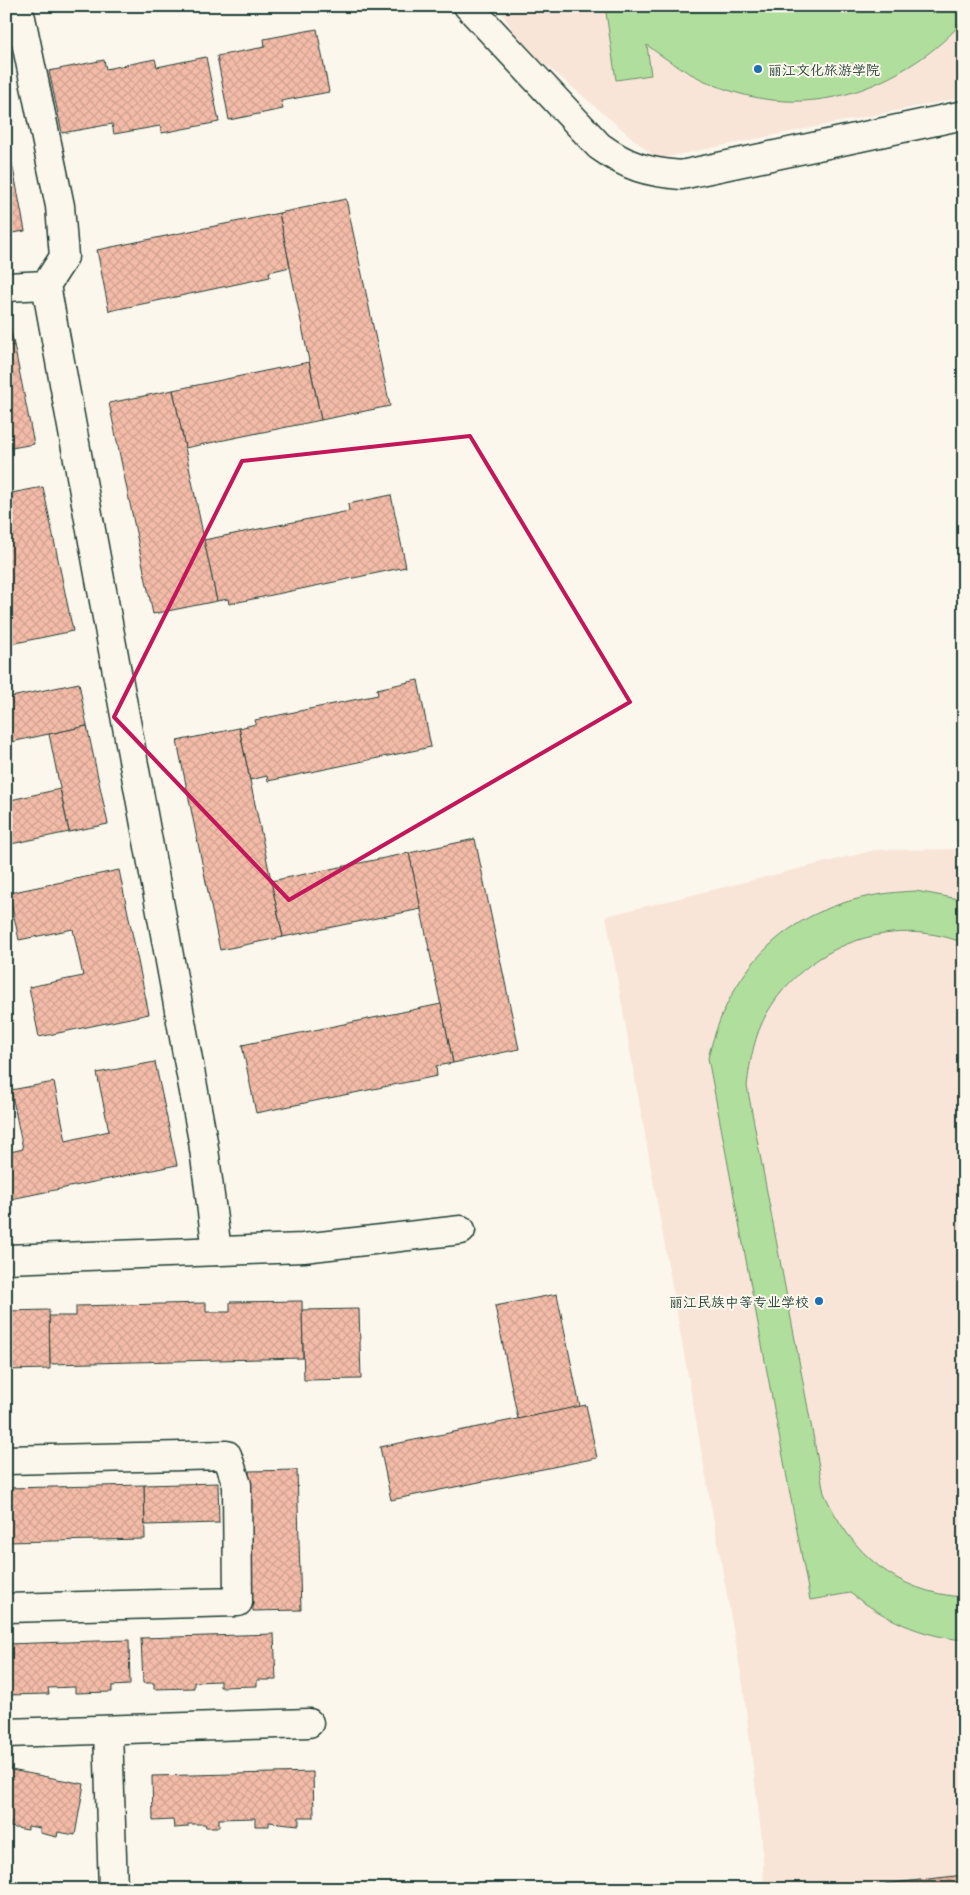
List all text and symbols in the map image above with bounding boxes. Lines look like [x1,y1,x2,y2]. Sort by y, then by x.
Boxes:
place label: 丽江文化旅游学院 [768,59,880,80]
marker: 丽江文化旅游学院 [752,63,764,75]
place label: 丽江民族中等专业学校 [669,1291,809,1312]
marker: 丽江民族中等专业学校 [813,1295,825,1307]

